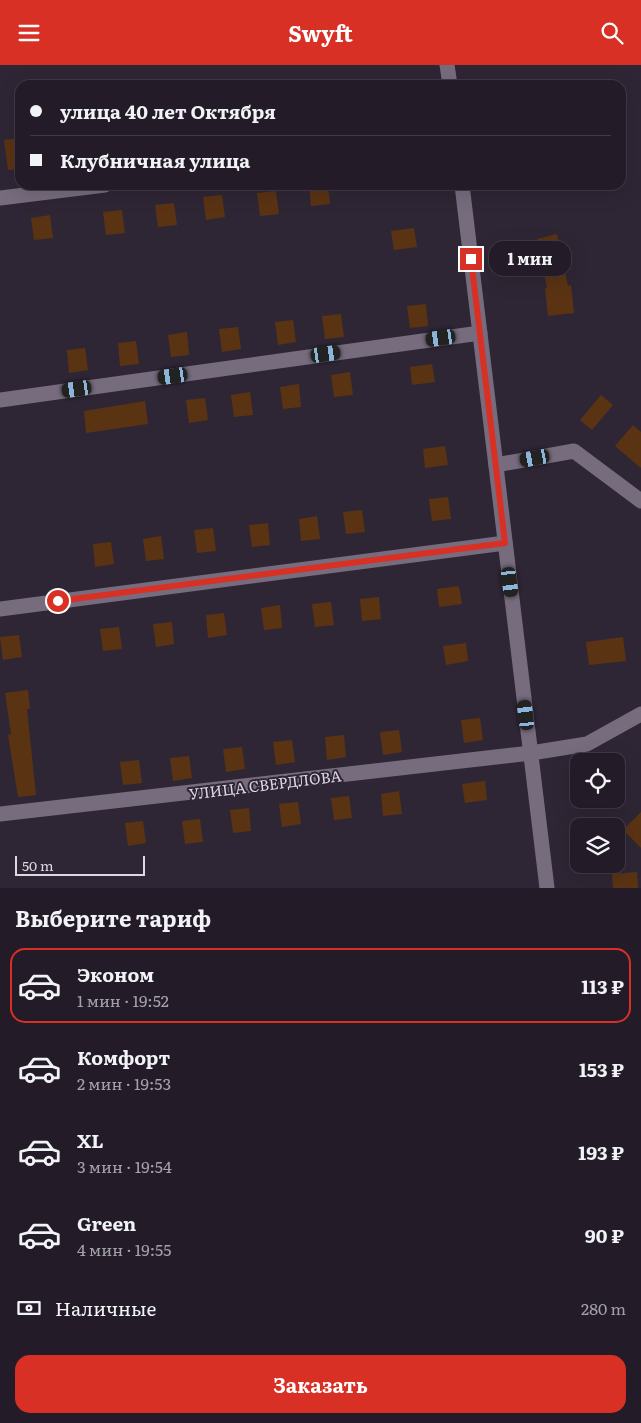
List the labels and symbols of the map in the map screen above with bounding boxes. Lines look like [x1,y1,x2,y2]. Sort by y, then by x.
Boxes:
callout: 1 мин [488,241,571,277]
route end [460,248,482,270]
car [425,328,456,348]
car [310,344,341,364]
car [157,366,188,386]
car [61,379,92,399]
car [518,448,551,468]
car [500,566,519,598]
route start [47,590,69,612]
car [516,699,535,731]
street label: УЛИЦА СВЕРДЛОВА [187,763,343,805]
scale bar [15,853,145,876]

